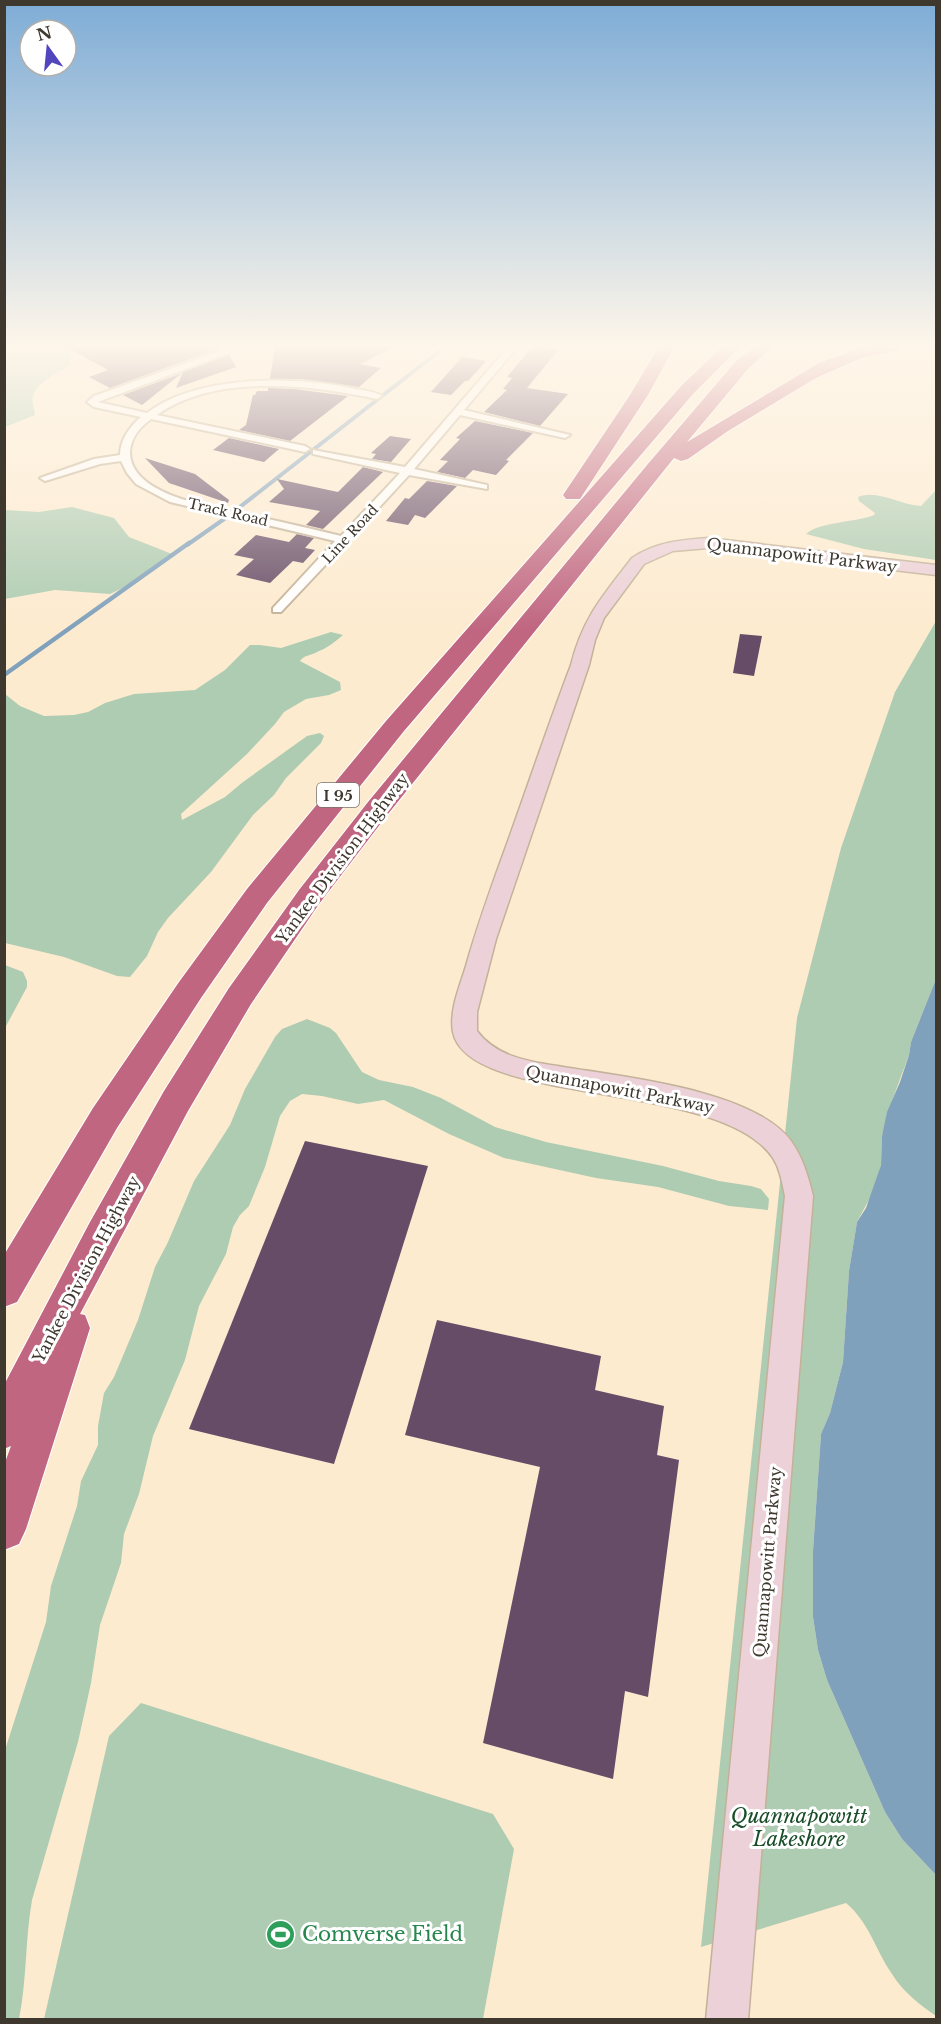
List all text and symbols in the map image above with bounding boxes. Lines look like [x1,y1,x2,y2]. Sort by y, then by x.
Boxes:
north arrow [18,18,78,78]
text: N [34,22,54,45]
street label: Track Road [186,494,270,530]
street label: Line Road [318,500,382,567]
street label: Quannapowitt Parkway [706,533,899,577]
street label: Yankee Division Highway [271,768,413,948]
road number: I 95 [317,783,359,807]
street label: Quannapowitt Parkway [524,1061,717,1117]
street label: Yankee Division Highway [28,1172,144,1367]
street label: Quannapowitt Parkway [749,1465,785,1658]
park label: Quannapowitt Lakeshore [731,1804,868,1851]
sports icon: Comverse Field [265,1918,297,1950]
place label: Comverse Field [302,1922,463,1946]

